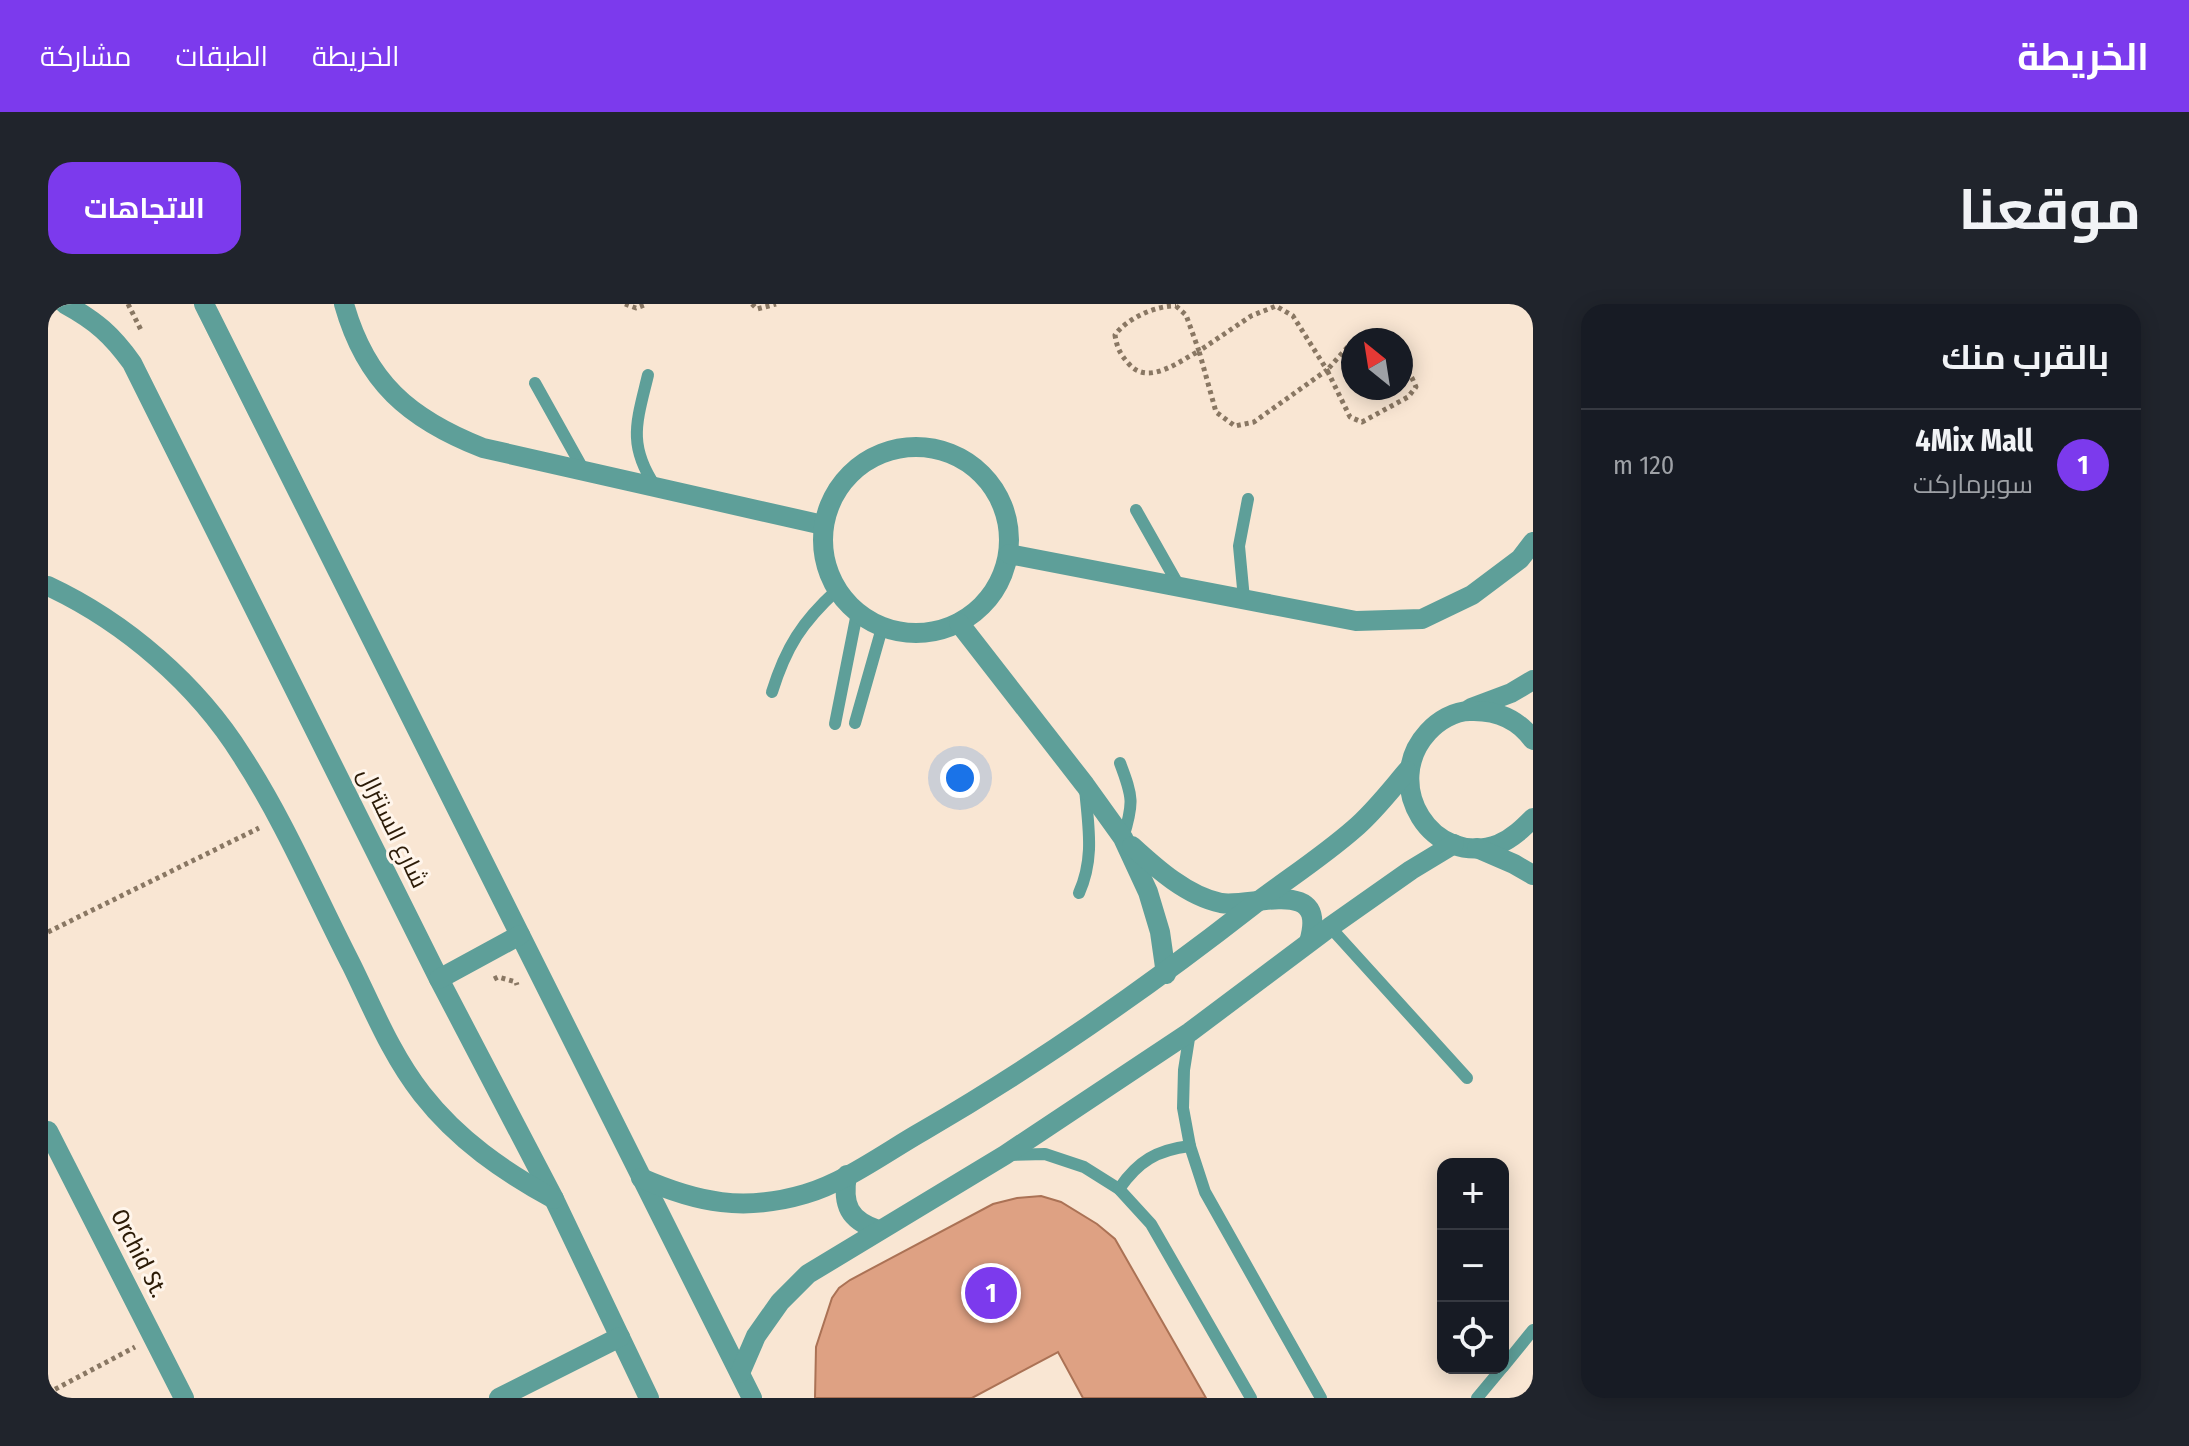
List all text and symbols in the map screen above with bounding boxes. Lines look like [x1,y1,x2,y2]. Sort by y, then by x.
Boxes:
text: الخريطة [2017,34,2149,80]
text: مشاركة [40,40,131,73]
text: الطبقات [175,40,268,73]
text: الخريطة [312,40,399,73]
button: الاتجاهات [48,162,241,254]
text: موقعنا [1958,177,2141,244]
north arrow [1341,328,1413,400]
text: بالقرب منك [1942,337,2109,378]
text: 4Mix Mall [1915,423,2033,459]
text: 120 m [1613,450,1674,481]
text: 1 [2078,450,2089,481]
text: سوبرماركت [1913,469,2033,500]
your location [940,758,980,798]
street label: شارع السنترال [350,764,434,893]
map controls [1437,1158,1509,1374]
button: + [1437,1158,1509,1230]
street label: Orchid St. [105,1204,173,1302]
button: − [1437,1230,1509,1302]
pin: 1 [965,1263,1017,1323]
button: locate [1437,1302,1509,1374]

